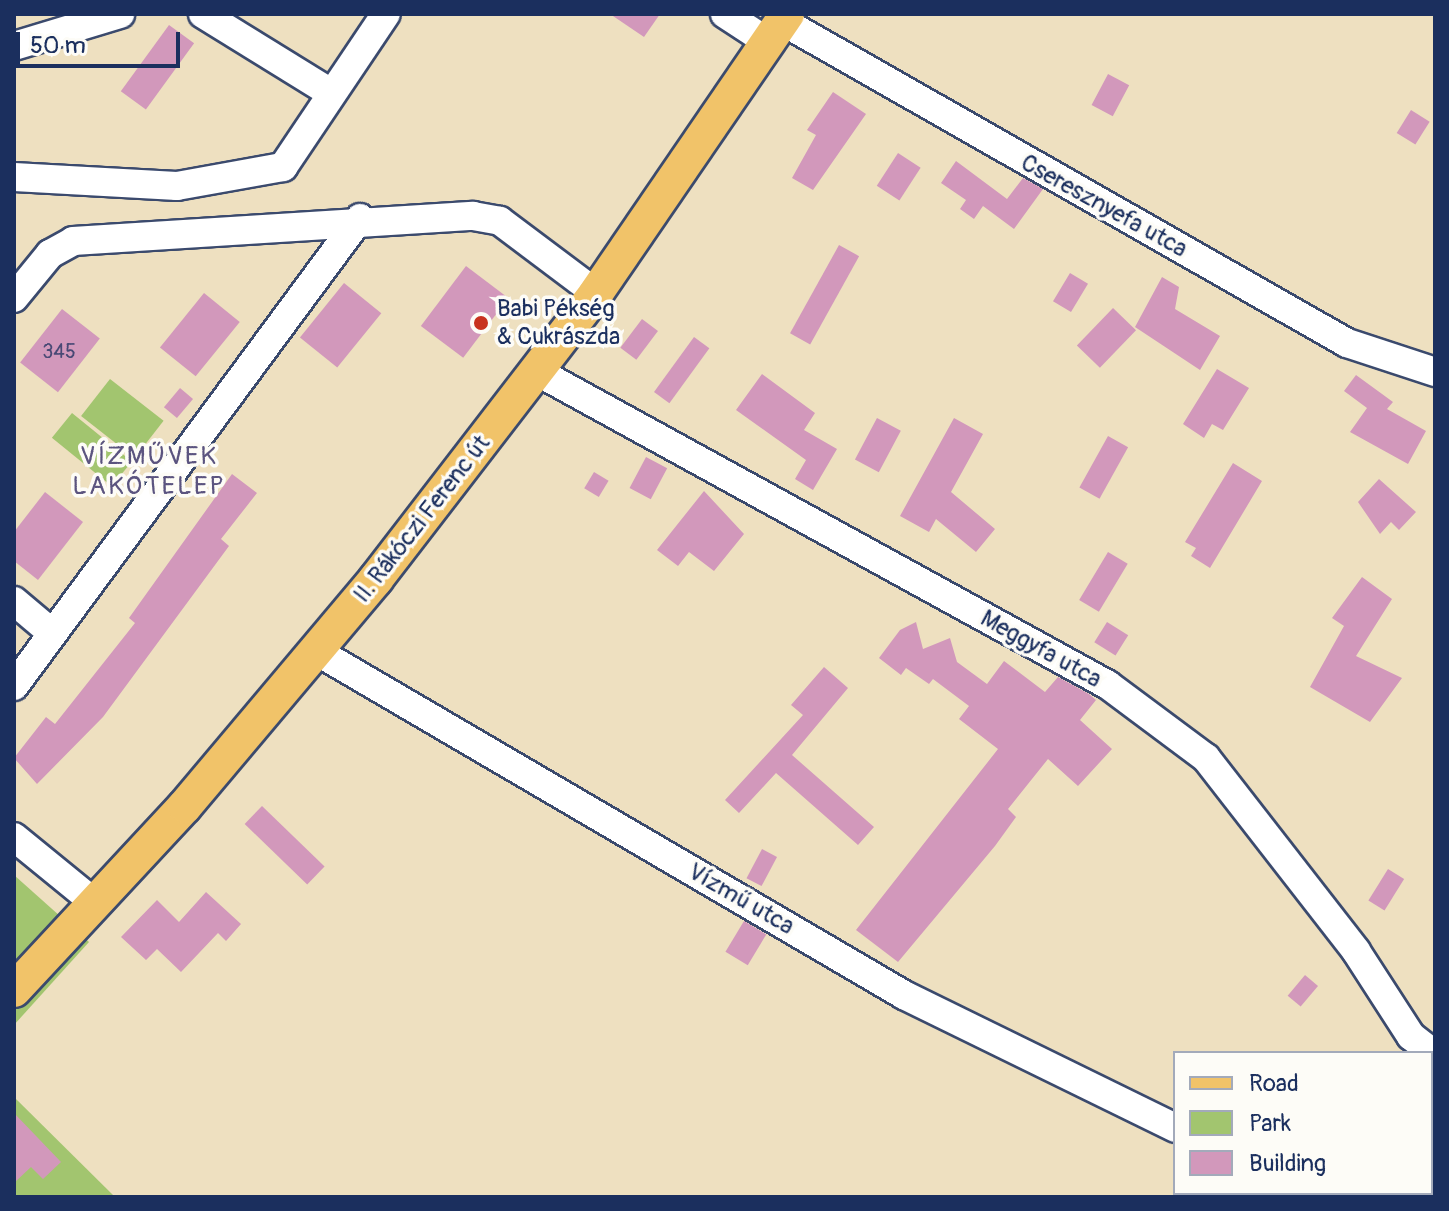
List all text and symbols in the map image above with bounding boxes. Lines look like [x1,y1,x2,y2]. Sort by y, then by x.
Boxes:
scale bar [20,16,184,66]
text: 50 m [30,31,86,60]
street label: Cseresznyefa utca [1016,148,1192,264]
place label: Babi Pékség & Cukrászda [497,295,620,351]
marker: Babi Pékség & Cukrászda [472,314,490,332]
house number: 345 [42,339,76,363]
street label: II. Rákóczi Ferenc út [348,430,496,608]
district label: VÍZMŰVEK LAKÓTELEP [72,441,226,502]
street label: Meggyfa utca [976,604,1106,694]
street label: Vízmű utca [683,857,799,941]
legend [1173,1051,1433,1195]
text: Road [1249,1069,1299,1098]
text: Park [1249,1109,1291,1138]
text: Building [1249,1149,1326,1178]

